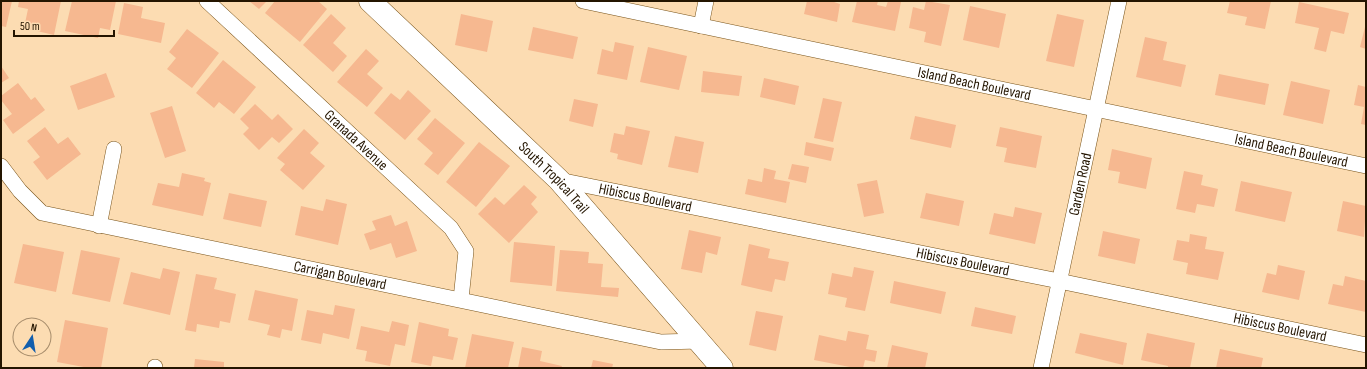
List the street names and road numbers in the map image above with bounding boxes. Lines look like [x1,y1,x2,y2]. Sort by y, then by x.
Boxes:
street label: Island Beach Boulevard [916,63,1033,105]
street label: Granada Avenue [320,106,392,175]
street label: Island Beach Boulevard [1233,130,1350,172]
street label: South Tropical Trail [514,138,593,218]
street label: Garden Road [1065,151,1096,217]
street label: Hibiscus Boulevard [597,179,693,217]
street label: Hibiscus Boulevard [915,243,1011,281]
street label: Carrigan Boulevard [292,257,388,295]
street label: Hibiscus Boulevard [1232,309,1328,347]

